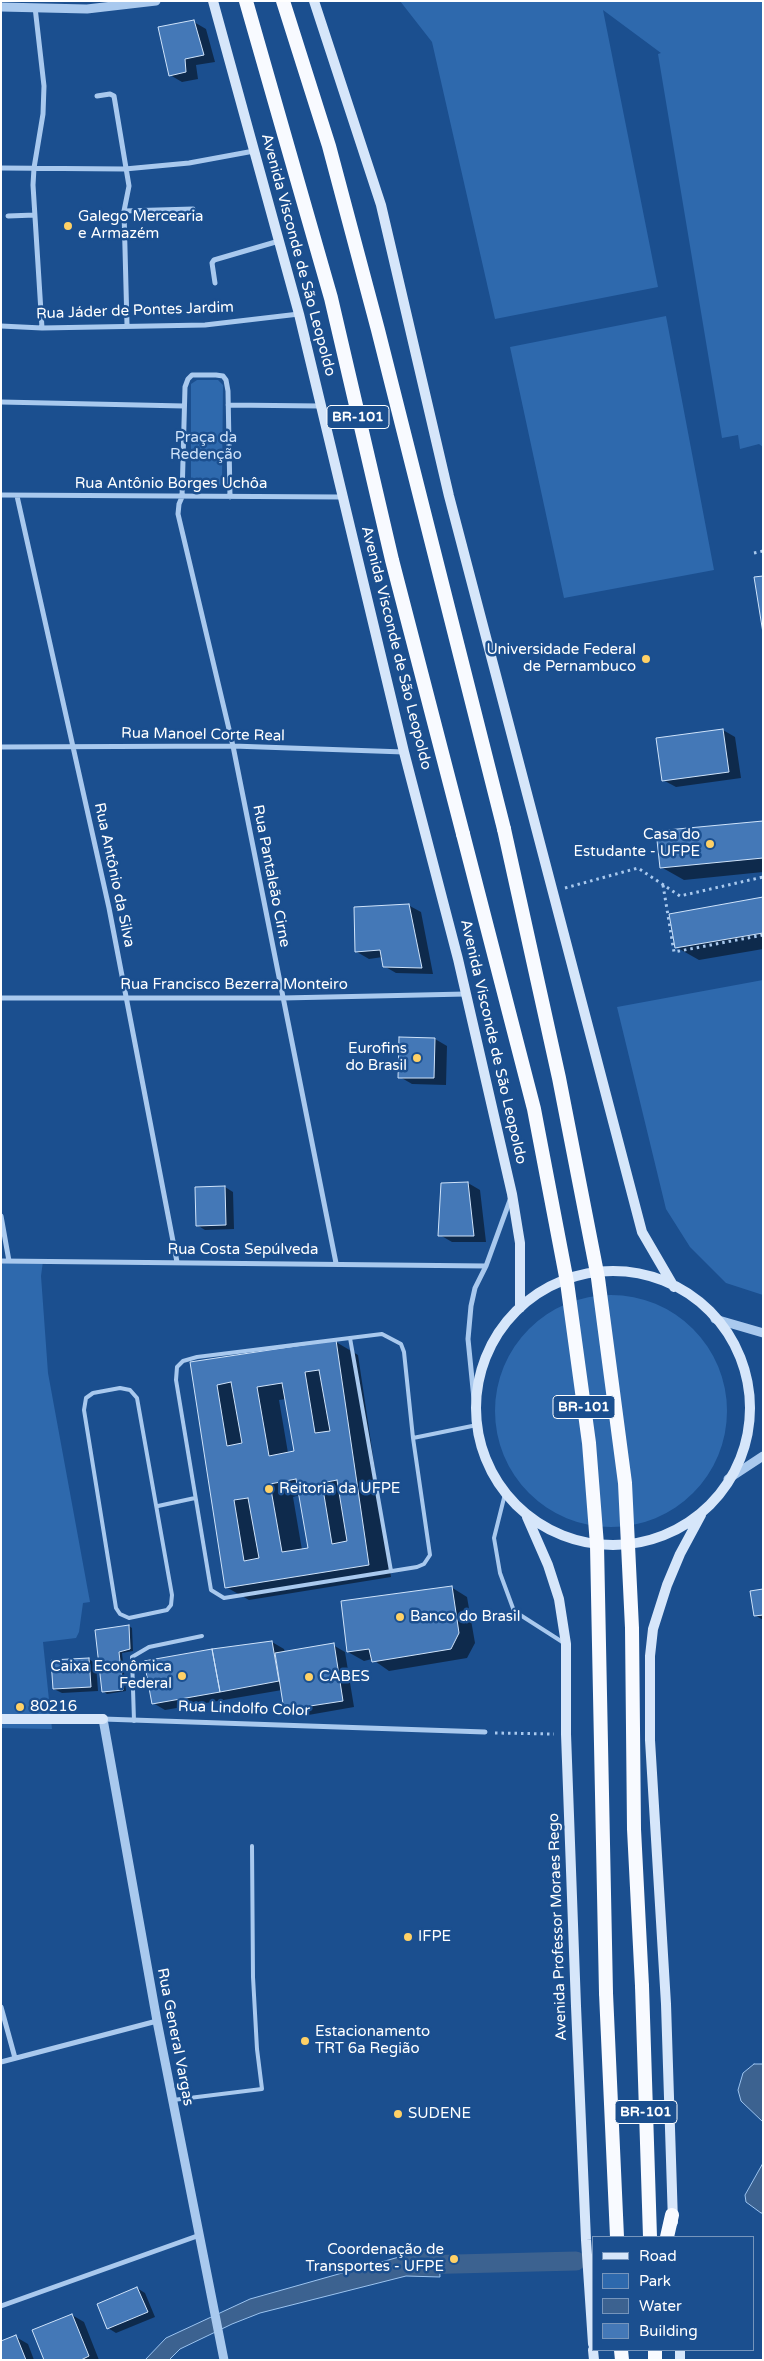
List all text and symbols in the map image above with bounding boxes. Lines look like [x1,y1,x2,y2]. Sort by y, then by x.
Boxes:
street label: Avenida Visconde de São Leopoldo [257,132,339,378]
place label: Galego Mercearia e Armazém [78,208,204,243]
marker: Galego Mercearia e Armazém [62,220,74,232]
street label: Rua Jáder de Pontes Jardim [36,299,234,323]
road number: BR-101 [327,406,389,428]
park label: Praça da Redenção [170,429,242,464]
street label: Rua Antônio Borges Uchôa [75,475,267,493]
street label: Avenida Visconde de São Leopoldo [357,524,435,772]
place label: Universidade Federal de Pernambuco [486,641,636,676]
marker: Universidade Federal de Pernambuco [640,653,652,665]
street label: Rua Manoel Corte Real [121,725,285,745]
street label: Rua Antônio da Silva [90,801,138,949]
street label: Rua Pantaleão Cirne [248,803,294,949]
place label: Casa do Estudante - UFPE [573,826,700,861]
marker: Casa do Estudante - UFPE [704,838,716,850]
street label: Avenida Visconde de São Leopoldo [456,918,530,1166]
street label: Rua Francisco Bezerra Monteiro [120,976,348,994]
place label: Eurofins do Brasil [345,1040,407,1075]
marker: Eurofins do Brasil [411,1052,423,1064]
street label: Rua Costa Sepúlveda [168,1241,318,1259]
road number: BR-101 [553,1395,615,1418]
place label: Reitoria da UFPE [279,1480,400,1498]
marker: Reitoria da UFPE [263,1483,275,1495]
place label: Banco do Brasil [410,1608,521,1626]
marker: Banco do Brasil [394,1611,406,1623]
place label: Caixa Econômica Federal [50,1658,172,1693]
place label: CABES [319,1668,370,1686]
marker: Caixa Econômica Federal [176,1670,188,1682]
marker: CABES [303,1671,315,1683]
place label: 80216 [30,1698,77,1716]
street label: Rua Lindolfo Color [178,1698,310,1720]
marker: 80216 [14,1701,26,1713]
street label: Avenida Professor Moraes Rego [545,1813,571,2041]
place label: IFPE [418,1928,451,1946]
marker: IFPE [402,1931,414,1943]
street label: Rua General Vargas [153,1967,197,2107]
place label: Estacionamento TRT 6a Região [315,2023,430,2058]
marker: Estacionamento TRT 6a Região [299,2035,311,2047]
road number: BR-101 [615,2100,677,2124]
place label: SUDENE [408,2105,471,2123]
marker: SUDENE [392,2108,404,2120]
legend [592,2236,754,2351]
place label: Coordenação de Transportes - UFPE [306,2241,444,2276]
text: Road [639,2247,677,2265]
marker: Coordenação de Transportes - UFPE [448,2253,460,2265]
text: Park [639,2272,671,2290]
text: Water [639,2297,682,2315]
text: Building [639,2322,698,2340]

